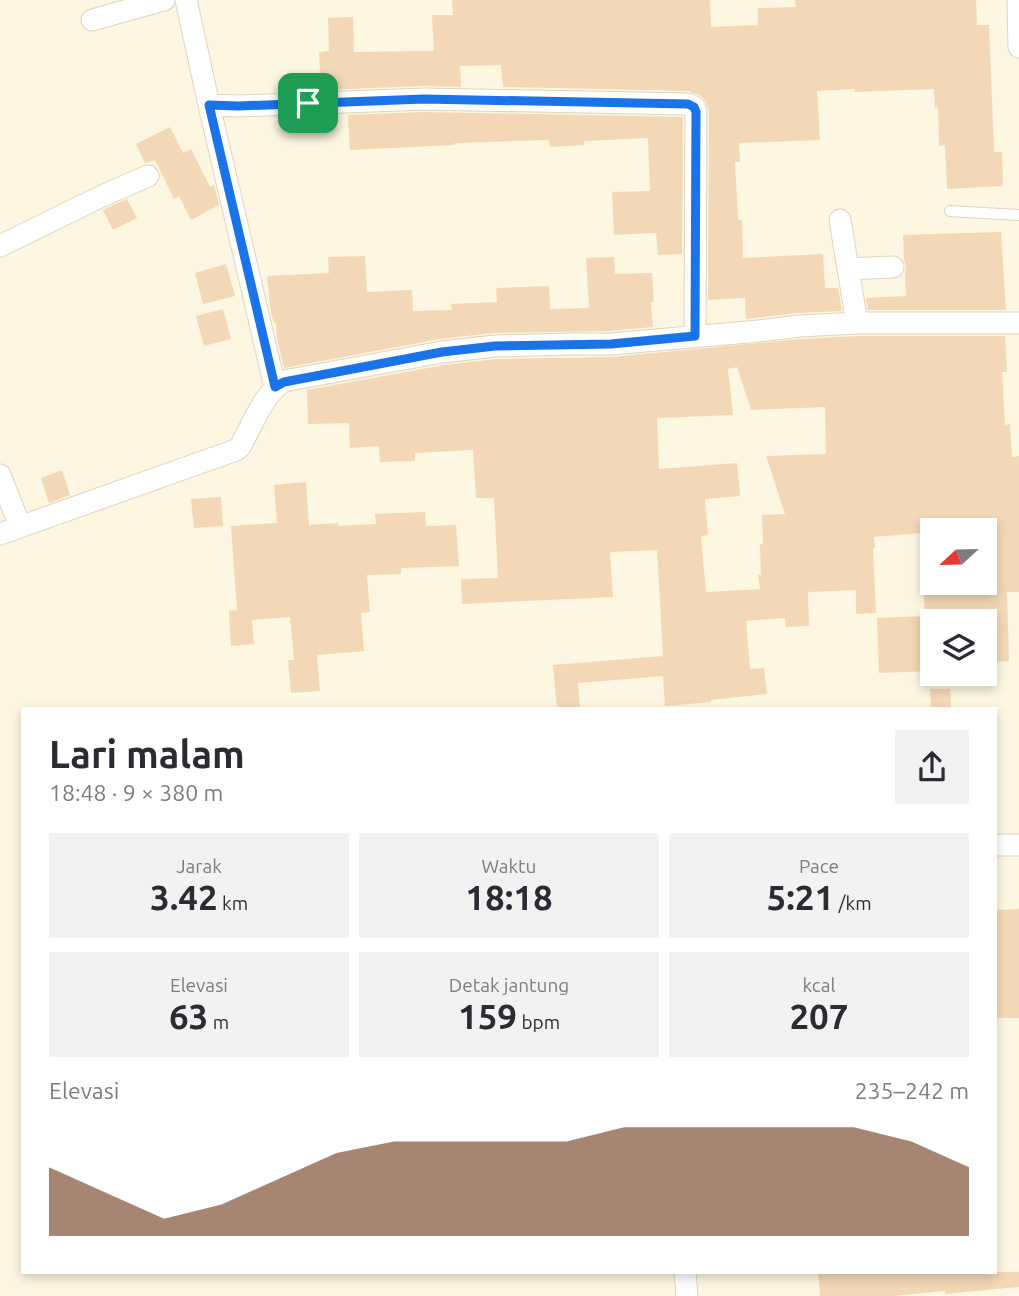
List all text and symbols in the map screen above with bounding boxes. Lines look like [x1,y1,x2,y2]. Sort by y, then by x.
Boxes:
pin [278,73,338,133]
icon: arrive [289,84,327,122]
north arrow [920,518,998,595]
map controls [920,518,997,686]
button: layers [920,609,997,686]
button: share [895,730,969,804]
text: Lari malam [49,733,245,775]
text: 18:48 · 9 × 380 m [49,780,223,805]
text: Jarak [176,855,222,877]
text: Waktu [482,855,536,877]
text: Pace [799,855,839,877]
text: 3.42 [150,877,218,917]
text: 18:18 [465,877,553,917]
text: 5:21 [766,877,834,917]
text: km [218,892,248,914]
text: /km [834,892,872,914]
text: Elevasi [170,974,228,996]
text: Detak jantung [449,974,569,996]
text: kcal [803,974,835,996]
text: 63 [169,996,208,1036]
text: 159 [458,996,517,1036]
text: 207 [789,996,849,1036]
text: m [208,1011,229,1033]
text: bpm [517,1011,560,1033]
text: Elevasi [49,1078,119,1103]
text: 235–242 m [855,1078,969,1103]

